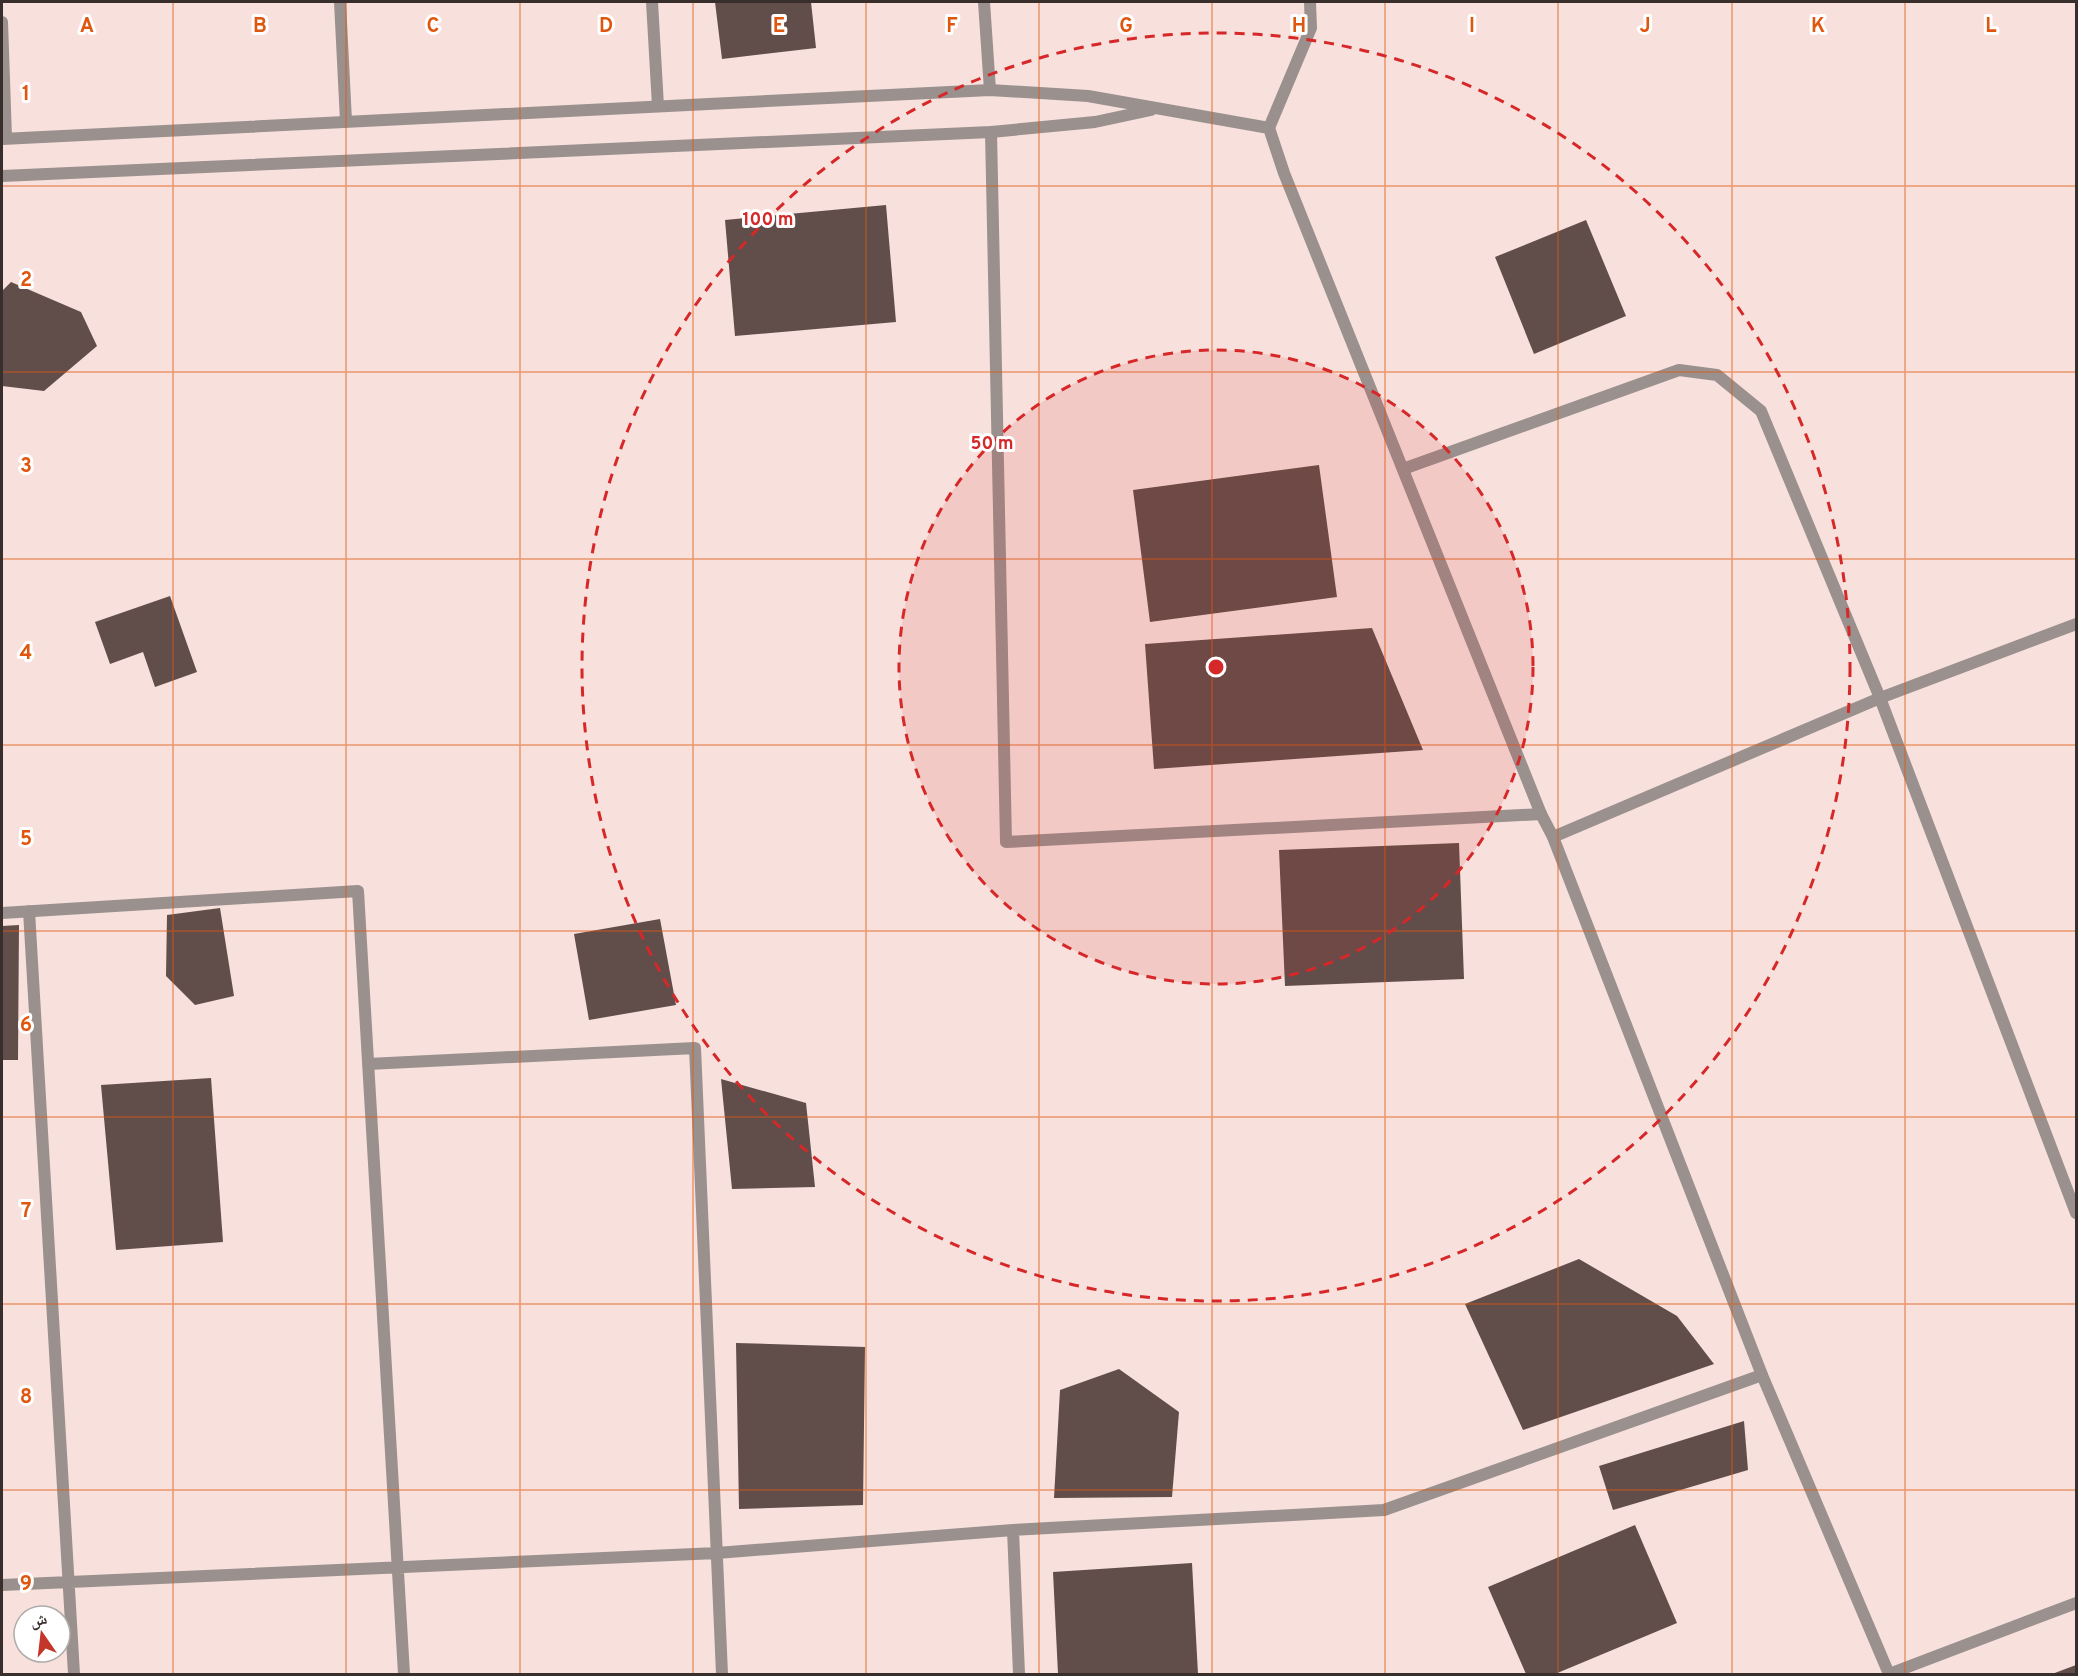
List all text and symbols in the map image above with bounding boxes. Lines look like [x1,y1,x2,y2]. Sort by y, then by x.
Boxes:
text: A [80,14,94,40]
text: B [253,14,267,40]
text: C [427,14,439,40]
text: D [599,14,613,40]
text: E [773,14,785,40]
text: F [946,14,958,40]
text: G [1119,14,1133,40]
text: H [1292,14,1306,40]
text: I [1469,14,1475,40]
text: J [1639,14,1651,40]
text: K [1811,14,1825,40]
text: L [1985,14,1997,40]
text: 1 [22,82,30,108]
text: 100 m [742,209,794,232]
text: 2 [20,268,32,294]
text: 50 m [970,433,1014,456]
text: 3 [20,454,32,480]
text: 4 [20,641,32,667]
centre of rings [1206,657,1226,677]
text: 5 [20,827,32,853]
text: 6 [20,1013,32,1039]
text: 7 [21,1199,31,1225]
text: 8 [20,1385,32,1411]
text: 9 [20,1572,32,1598]
north arrow [12,1604,72,1664]
text: ش [28,1610,50,1633]

